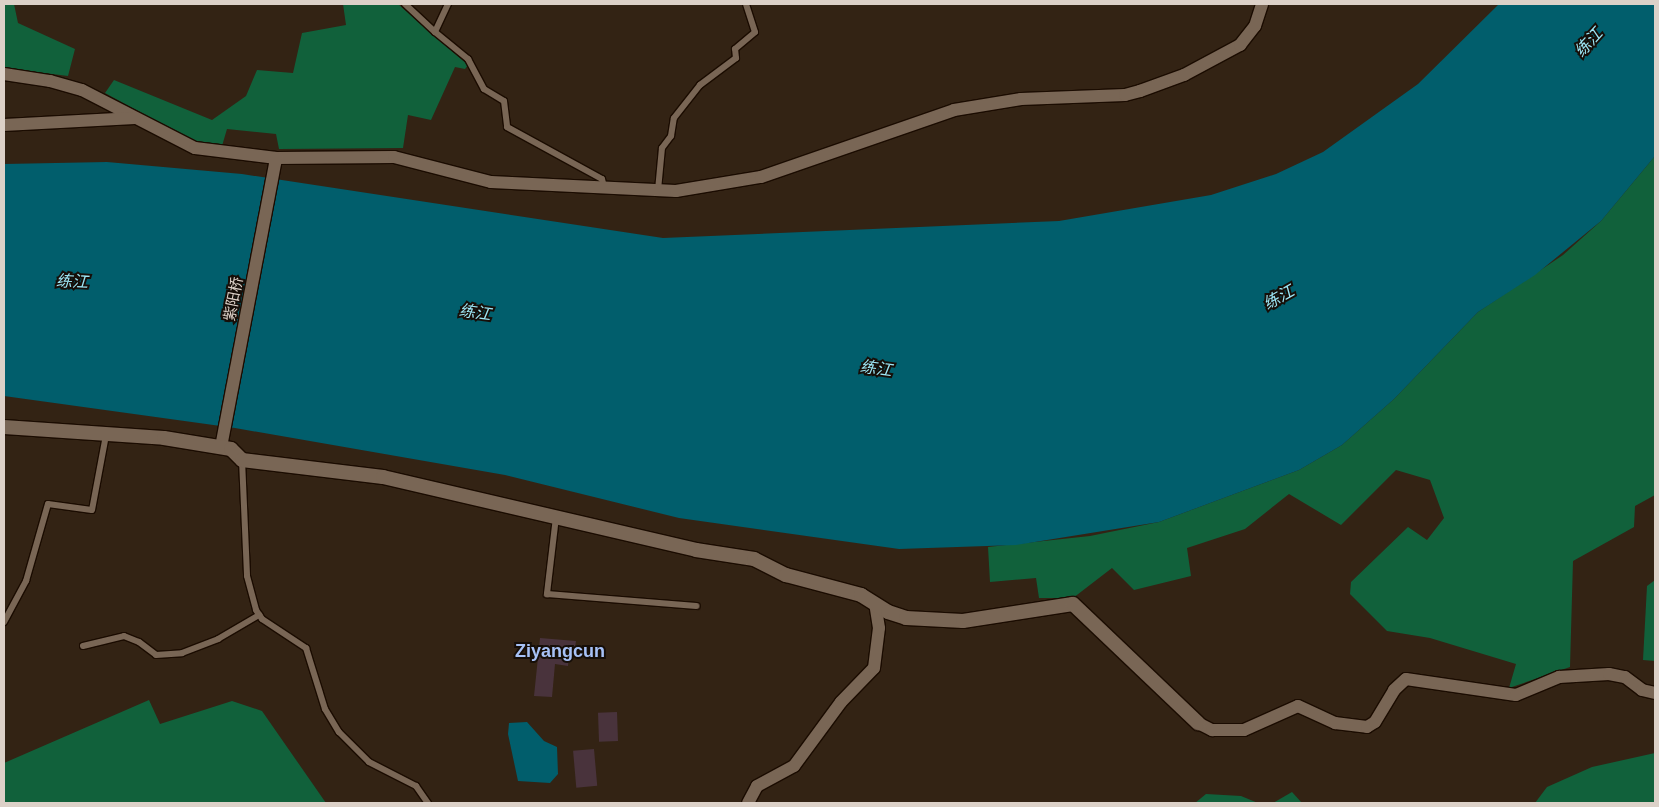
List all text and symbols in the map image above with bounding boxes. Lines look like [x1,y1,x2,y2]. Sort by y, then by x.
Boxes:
water label: 练江 [1571,25,1607,61]
water label: 练江 [56,272,88,292]
street label: 紫阳桥 [220,275,246,323]
water label: 练江 [1260,282,1298,314]
water label: 练江 [458,301,492,325]
water label: 练江 [859,357,893,381]
district label: Ziyangcun [515,640,605,662]

